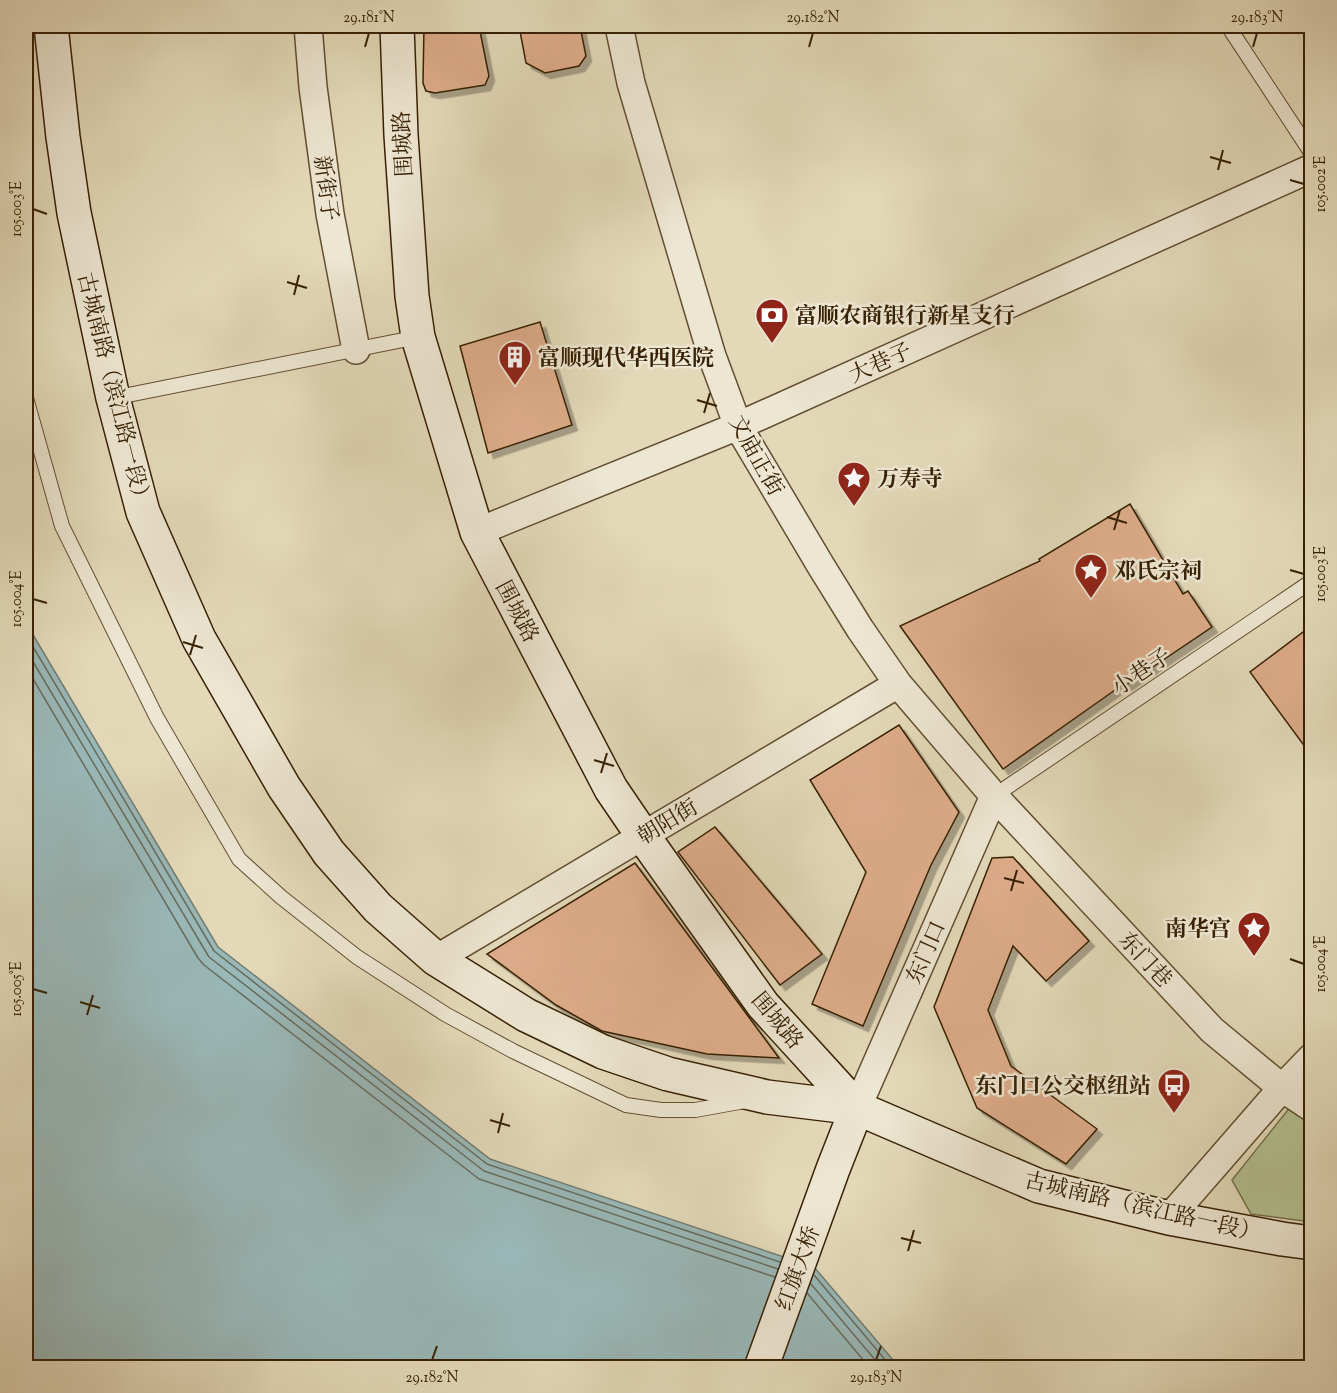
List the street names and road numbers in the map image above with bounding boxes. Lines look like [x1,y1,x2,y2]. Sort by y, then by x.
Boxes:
street label: 围城路 [387,110,423,178]
street label: 新街子 [304,154,344,223]
street label: 古城南路（滨江路一段） [67,269,157,512]
street label: 大巷子 [845,337,918,393]
street label: 文庙正街 [719,410,790,503]
street label: 围城路 [486,576,545,649]
street label: 小巷子 [1106,642,1179,705]
street label: 朝阳街 [632,793,705,854]
street label: 东门口 [900,917,956,990]
street label: 东门巷 [1110,926,1178,996]
street label: 围城路 [742,986,809,1057]
street label: 古城南路（滨江路一段） [1021,1166,1264,1252]
street label: 红旗大桥 [770,1222,830,1316]

